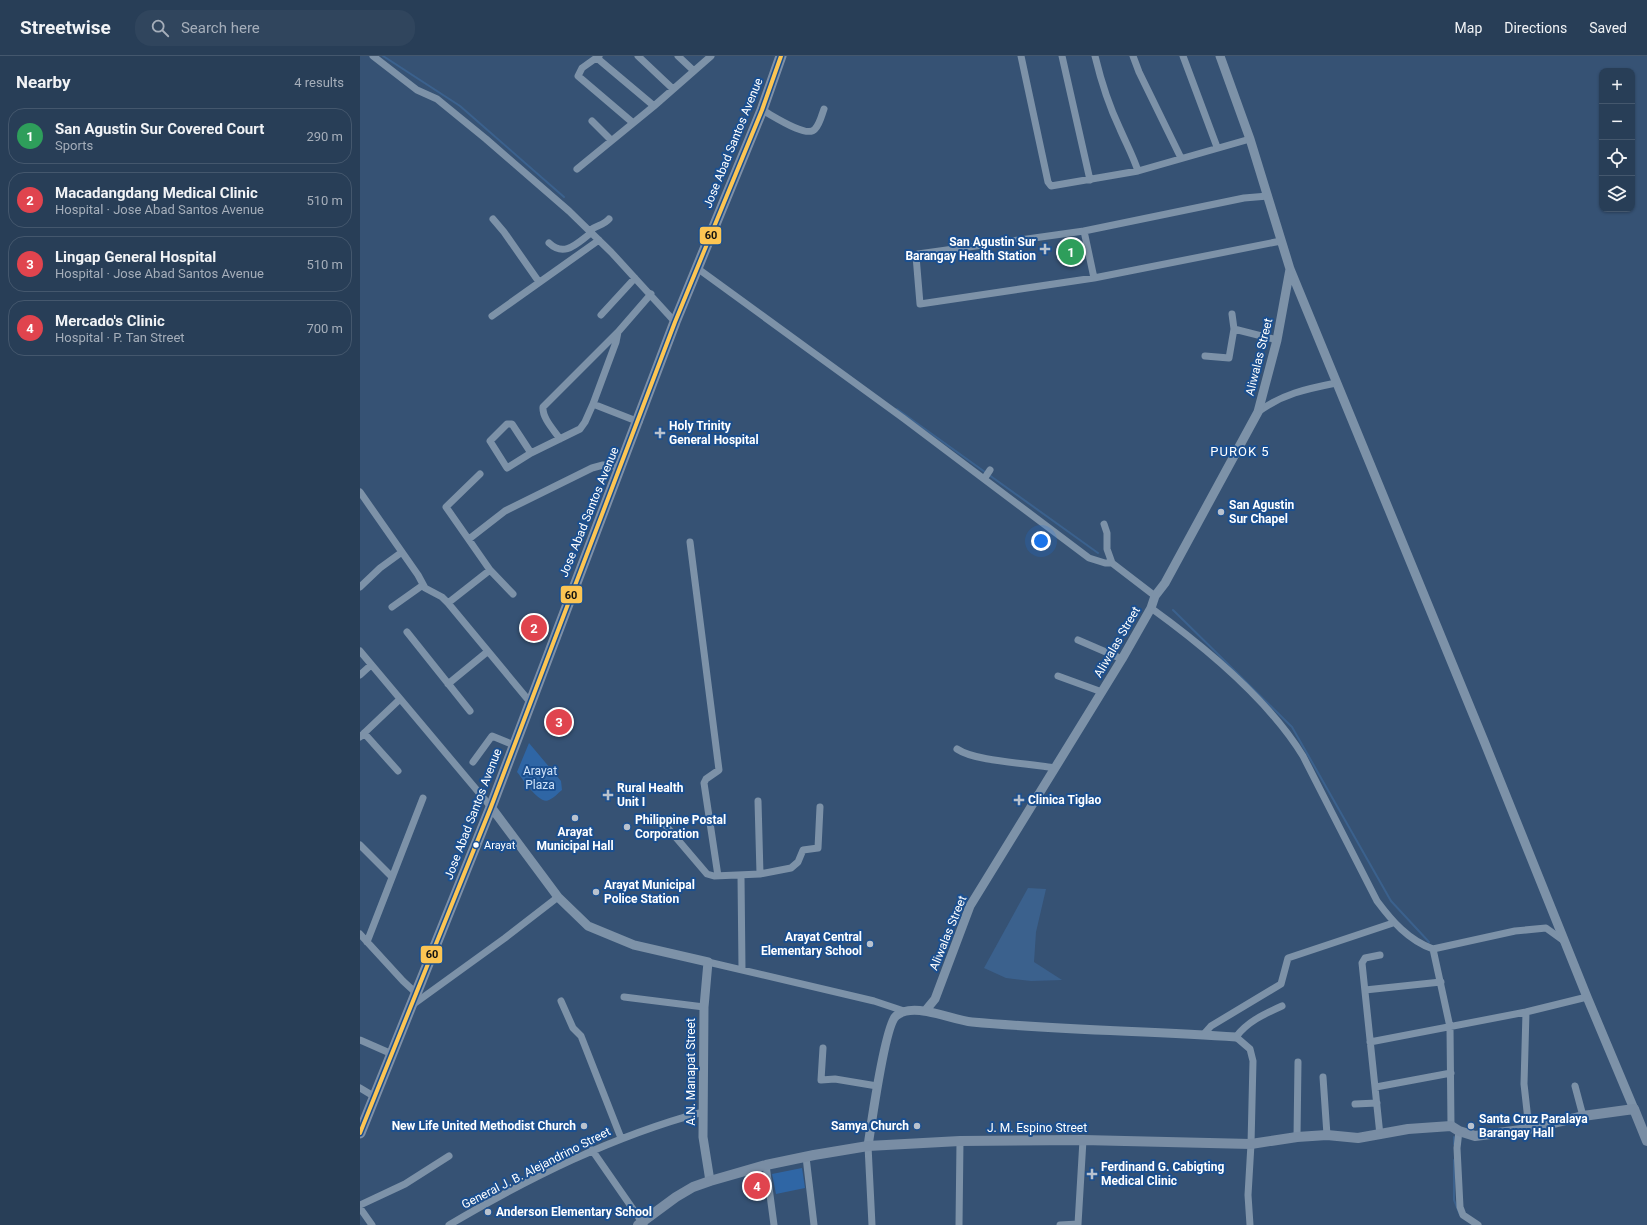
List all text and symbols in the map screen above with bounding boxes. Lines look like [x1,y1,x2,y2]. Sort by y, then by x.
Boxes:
search box [135,10,415,46]
text: Streetwise [20,16,111,39]
icon: search [149,17,171,39]
text: Search here [181,19,260,37]
text: Map [1455,20,1482,36]
text: Directions [1504,20,1567,36]
text: Saved [1589,20,1627,36]
map controls [1599,68,1635,212]
button: + [1599,68,1635,104]
text: Nearby [16,72,71,92]
text: 4 results [294,75,344,90]
street label: Jose Abad Santos Avenue [700,76,766,210]
button: − [1599,104,1635,140]
text: San Agustin Sur Covered Court [55,120,264,138]
text: 1 [26,129,34,144]
text: 290 m [306,129,343,144]
text: Sports [55,138,93,153]
button: locate [1599,140,1635,176]
button: layers [1599,176,1635,212]
text: Macadangdang Medical Clinic [55,184,258,202]
text: 2 [26,193,34,208]
text: 510 m [306,193,343,208]
text: Hospital · Jose Abad Santos Avenue [55,202,264,217]
line badge: 60 [699,226,722,245]
text: 60 [705,229,717,242]
place label: San Agustin Sur Barangay Health Station [905,235,1037,263]
pin: 1 [1058,237,1084,267]
marker: San Agustin Sur Barangay Health Station [1039,243,1051,255]
text: Lingap General Hospital [55,248,216,266]
text: 3 [26,257,34,272]
text: 510 m [306,257,343,272]
text: Hospital · Jose Abad Santos Avenue [55,266,264,281]
text: Mercado's Clinic [55,312,165,330]
street label: Aliwalas Street [1243,317,1275,397]
text: 4 [26,321,34,336]
text: 700 m [306,321,343,336]
text: Hospital · P. Tan Street [55,330,185,345]
place label: Holy Trinity General Hospital [669,419,759,447]
marker: Holy Trinity General Hospital [654,427,666,439]
district label: PUROK 5 [1210,444,1270,459]
street label: Jose Abad Santos Avenue [556,445,622,579]
place label: San Agustin Sur Chapel [1229,498,1295,526]
marker: San Agustin Sur Chapel [1216,507,1226,517]
your location [1031,531,1051,551]
line badge: 60 [560,585,583,604]
text: 60 [565,589,577,602]
street label: Aliwalas Street [1091,604,1143,680]
pin: 2 [521,613,547,643]
pin: 3 [546,707,572,737]
street label: Jose Abad Santos Avenue [442,747,504,881]
park label: Arayat Plaza [523,764,557,792]
place label: Rural Health Unit I [617,781,684,809]
marker: Rural Health Unit I [602,789,614,801]
place label: Clinica Tiglao [1028,793,1102,807]
marker: Clinica Tiglao [1013,794,1025,806]
marker: Arayat Municipal Hall [570,813,580,823]
place label: Philippine Postal Corporation [635,813,726,841]
marker: Philippine Postal Corporation [622,822,632,832]
place label: Arayat Municipal Hall [536,825,614,853]
place label: Arayat [484,839,516,852]
marker: Arayat [471,840,481,850]
place label: Arayat Municipal Police Station [604,878,695,906]
marker: Arayat Municipal Police Station [591,887,601,897]
street label: Aliwalas Street [927,893,969,972]
place label: Arayat Central Elementary School [761,930,862,958]
marker: Arayat Central Elementary School [865,939,875,949]
line badge: 60 [420,945,443,964]
text: 60 [426,948,438,961]
street label: A.N. Manapat Street [684,1018,698,1126]
place label: Santa Cruz Paralaya Barangay Hall [1479,1112,1588,1140]
place label: New Life United Methodist Church [392,1119,576,1133]
place label: Samya Church [831,1119,909,1133]
marker: New Life United Methodist Church [579,1121,589,1131]
marker: Samya Church [912,1121,922,1131]
street label: J. M. Espino Street [987,1121,1087,1135]
marker: Santa Cruz Paralaya Barangay Hall [1466,1121,1476,1131]
street label: General J. B. Alejandrino Street [459,1124,613,1212]
place label: Ferdinand G. Cabigting Medical Clinic [1101,1160,1224,1188]
marker: Ferdinand G. Cabigting Medical Clinic [1086,1168,1098,1180]
pin: 4 [744,1171,770,1201]
place label: Anderson Elementary School [496,1205,652,1219]
marker: Anderson Elementary School [483,1207,493,1217]

